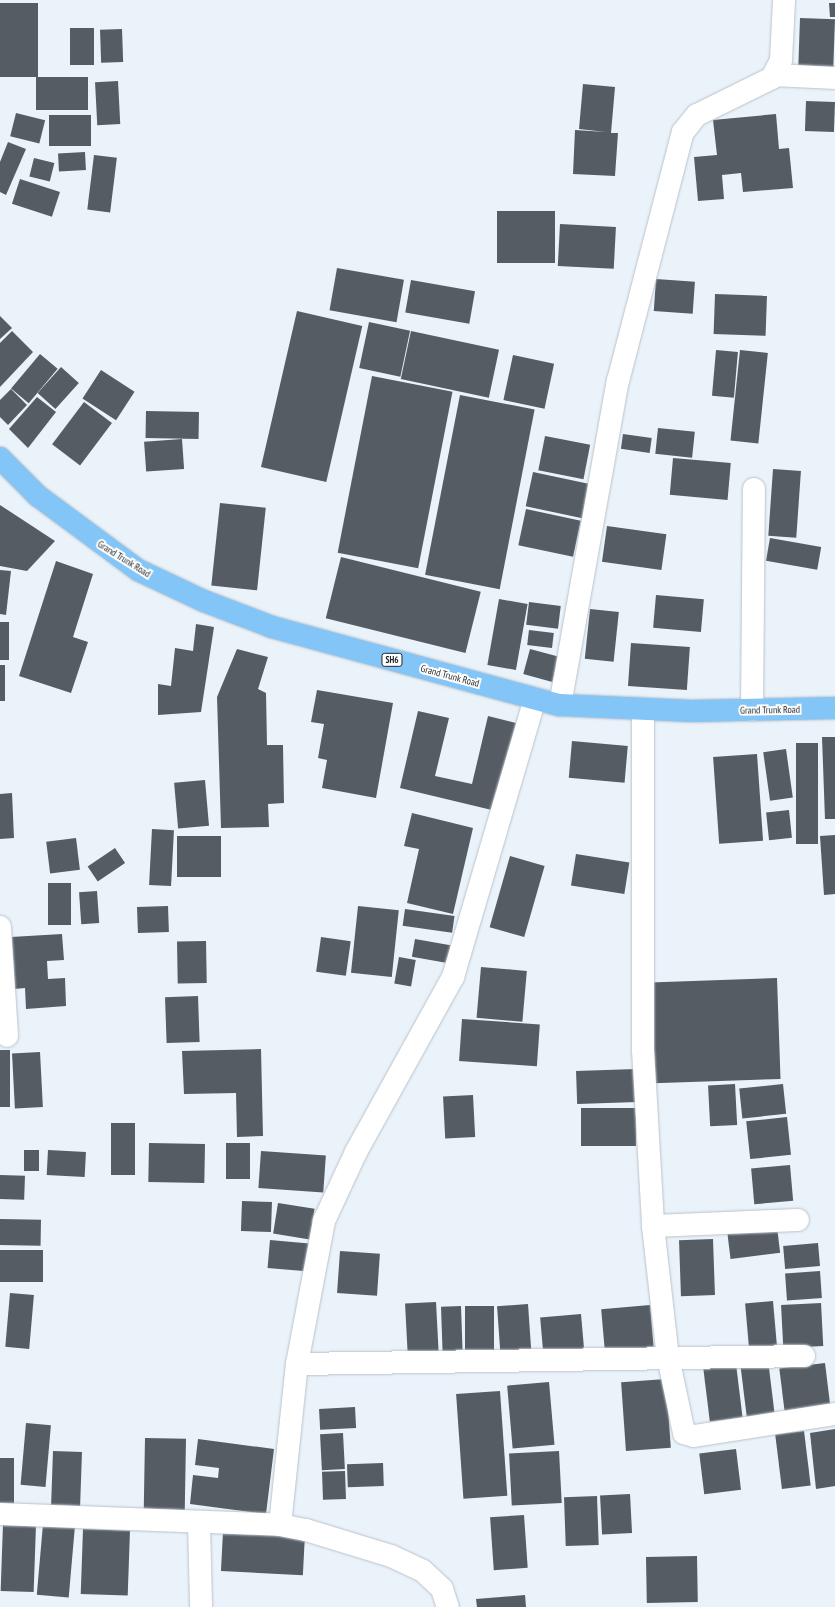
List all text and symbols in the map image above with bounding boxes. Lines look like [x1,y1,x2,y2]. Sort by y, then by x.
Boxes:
street label: Grand Trunk Road [95,538,153,580]
road number: SH6 [381,653,403,667]
street label: Grand Trunk Road [419,662,481,690]
street label: Grand Trunk Road [740,703,800,717]

